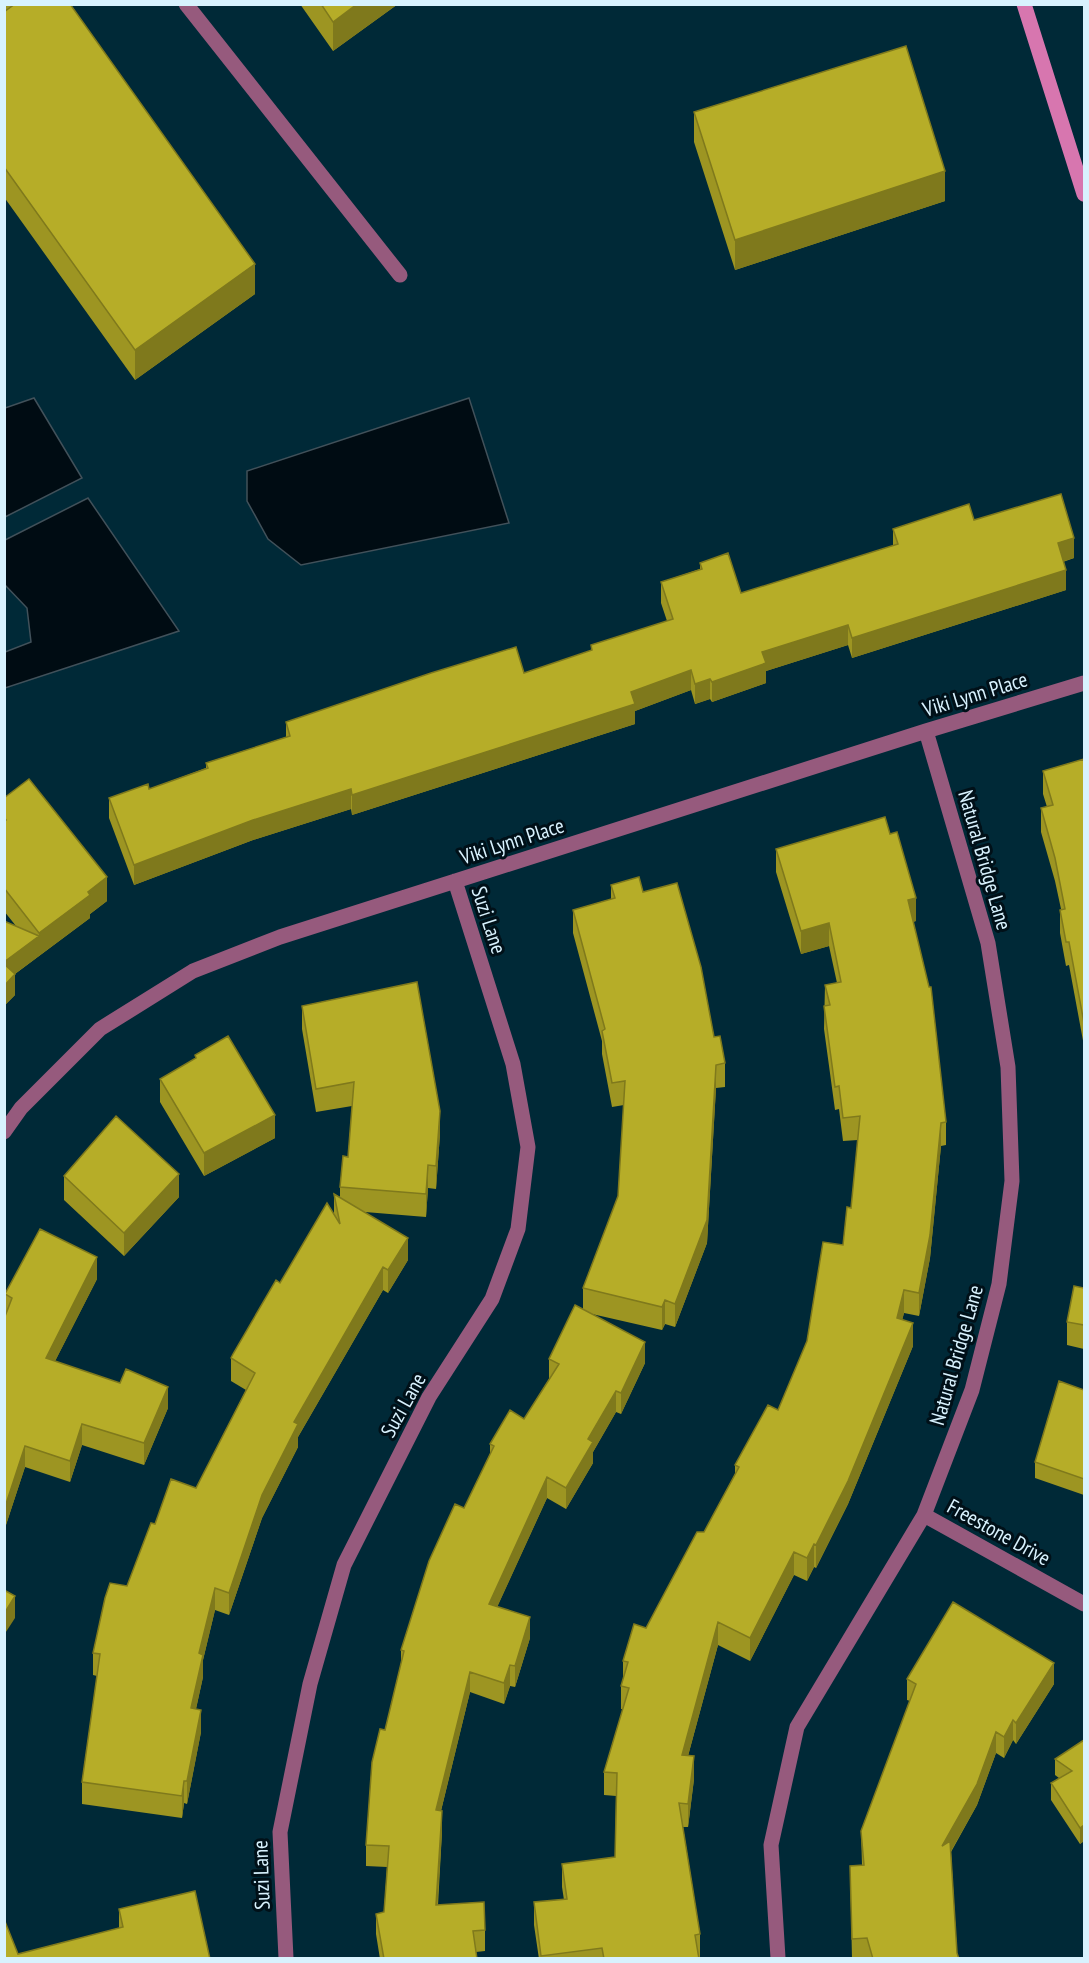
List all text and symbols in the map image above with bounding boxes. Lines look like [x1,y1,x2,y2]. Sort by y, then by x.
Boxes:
street label: Viki Lynn Place [919,665,1031,723]
street label: Natural Bridge Lane [952,787,1018,933]
street label: Viki Lynn Place [456,811,567,871]
street label: Suzi Lane [465,883,513,957]
street label: Natural Bridge Lane [923,1282,989,1428]
street label: Suzi Lane [374,1368,432,1442]
street label: Freestone Drive [943,1493,1055,1571]
street label: Suzi Lane [246,1840,276,1910]

